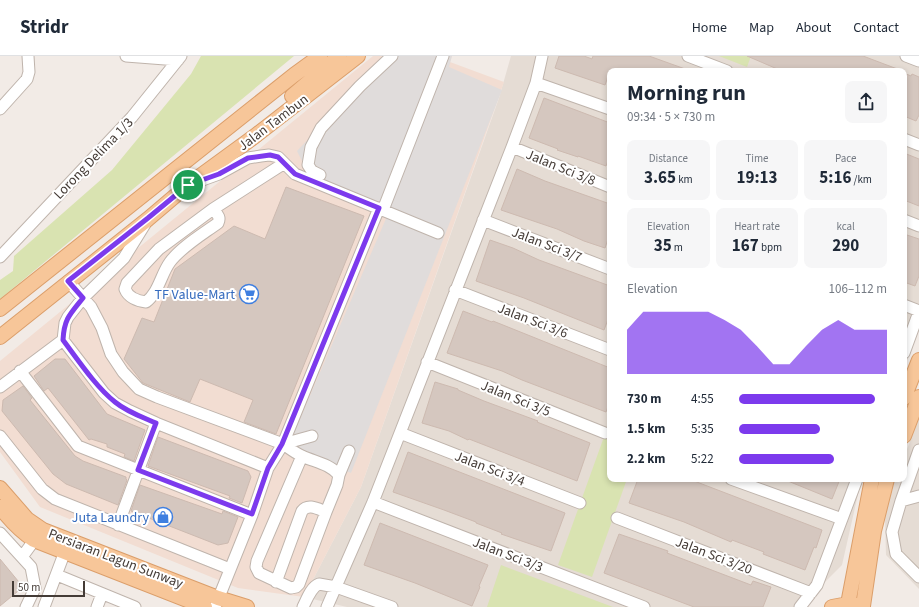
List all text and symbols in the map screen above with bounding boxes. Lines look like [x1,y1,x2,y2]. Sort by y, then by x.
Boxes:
text: Stridr [20,14,69,41]
text: Home [692,18,727,38]
text: Map [749,18,774,38]
text: About [796,18,831,38]
text: Contact [853,18,899,38]
text: Morning run [627,77,746,109]
button: share [845,81,887,123]
street label: Jalan Tambun [234,90,313,156]
text: 09:34 · 5 × 730 m [627,108,715,126]
street label: Lorong Delima 1/3 [49,113,138,204]
street label: Jalan Sci 3/8 [523,145,599,191]
text: Distance [649,151,688,166]
text: Time [745,151,769,166]
text: Pace [835,151,856,166]
text: 3.65 [644,166,676,190]
text: 19:13 [736,166,778,190]
text: 5:16 [819,166,851,190]
pin [171,168,205,202]
text: km [676,172,693,187]
text: /km [851,172,872,187]
icon: arrive [177,174,199,196]
text: Elevation [647,219,690,234]
text: Heart rate [734,219,780,234]
text: kcal [836,219,855,234]
street label: Jalan Sci 3/7 [509,222,585,267]
text: 35 [654,234,672,258]
text: 167 [732,234,759,258]
text: 290 [832,234,859,258]
text: m [672,240,683,255]
text: bpm [759,240,782,255]
text: Elevation [627,280,678,298]
text: 106–112 m [829,280,887,298]
supermarket icon: TF Value-Mart [238,283,260,305]
place label: TF Value-Mart [154,285,235,305]
street label: Jalan Sci 3/6 [495,298,571,343]
street label: Jalan Sci 3/5 [478,376,554,422]
text: 730 m [627,390,661,408]
text: 4:55 [691,390,714,408]
text: 1.5 km [627,420,666,438]
text: 5:35 [691,420,714,438]
street label: Jalan Sci 3/4 [452,446,528,491]
text: 2.2 km [627,450,666,468]
text: 5:22 [691,450,714,468]
shop icon: Juta Laundry [152,506,174,528]
place label: Juta Laundry [72,508,149,528]
street label: Persiaran Lagun Sunway [45,524,186,594]
street label: Jalan Sci 3/3 [470,532,546,577]
street label: Jalan Sci 3/20 [672,532,755,580]
scale bar [12,579,85,598]
text: 50 m [18,580,40,595]

